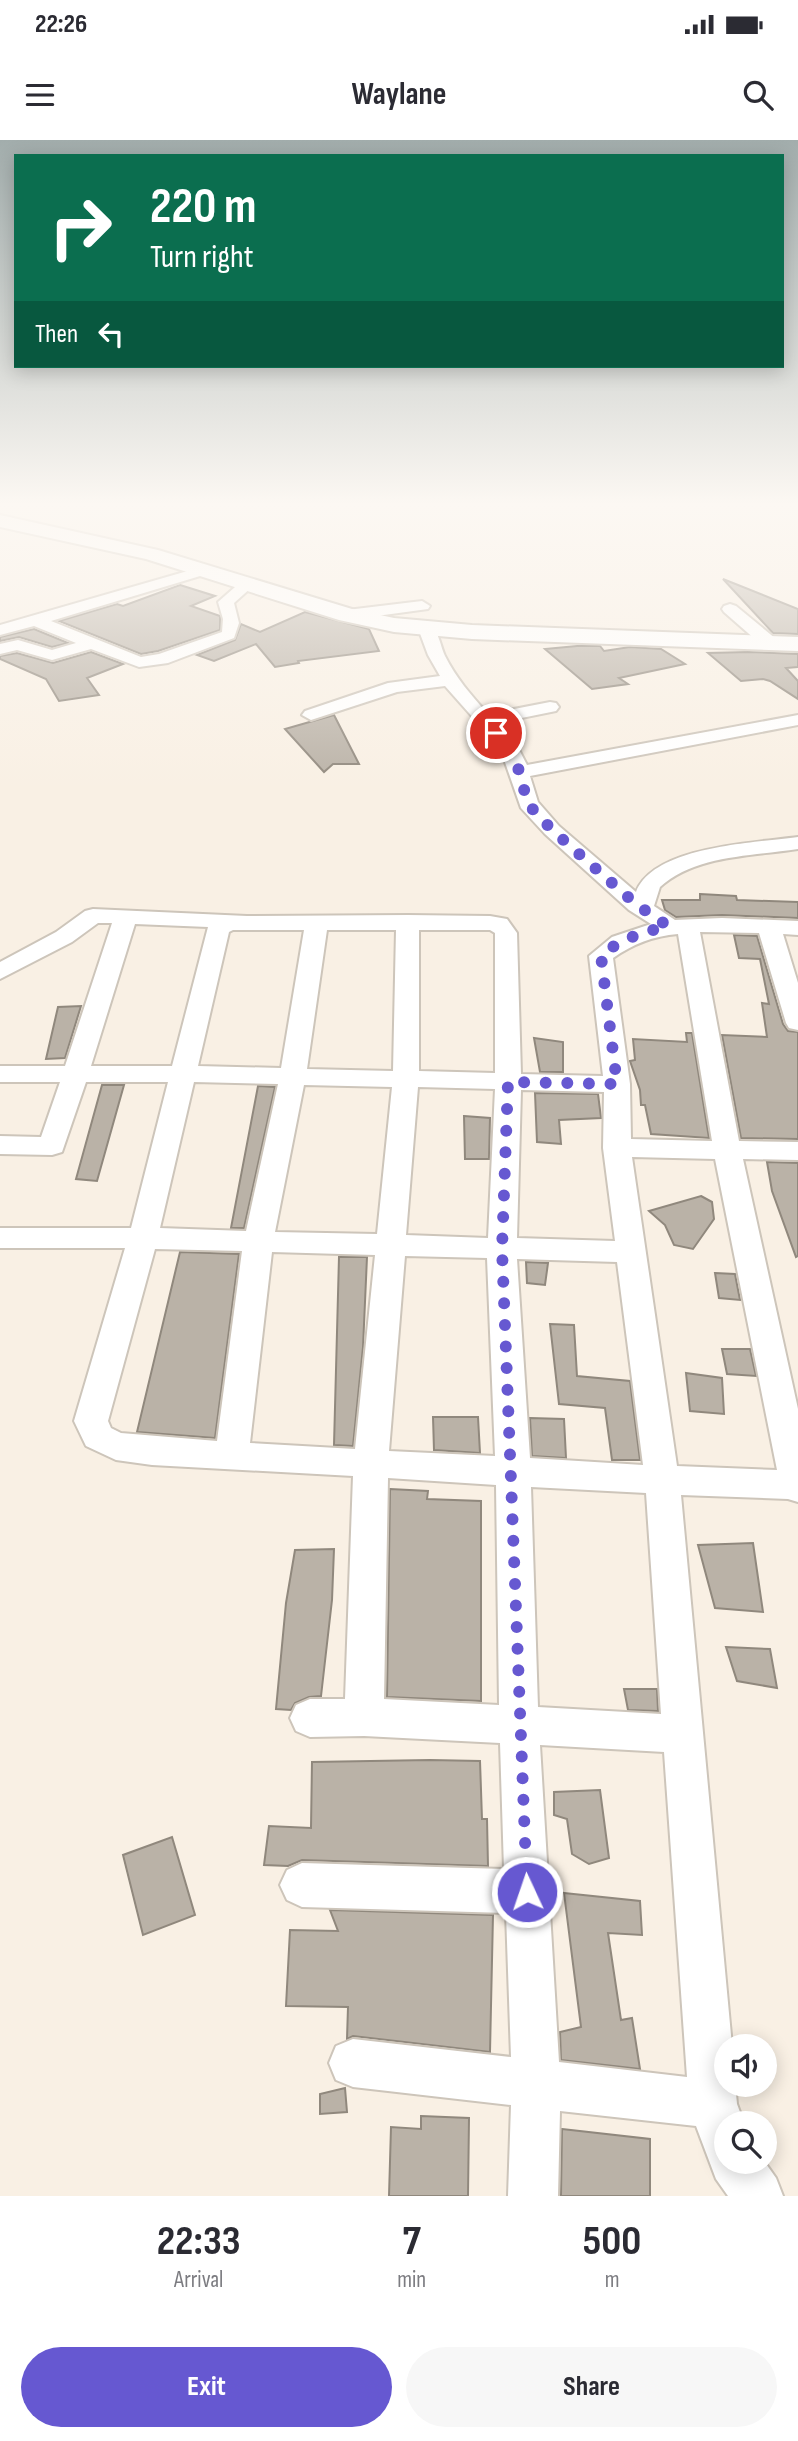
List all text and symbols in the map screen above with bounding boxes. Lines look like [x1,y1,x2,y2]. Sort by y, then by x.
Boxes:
text: 22:26 [35,9,87,40]
text: Waylane [351,75,447,114]
icon: menu [21,76,59,114]
icon: search [739,76,777,114]
text: 220 m [150,178,256,237]
icon: right [35,182,126,273]
text: Turn right [150,238,254,277]
icon: left [92,315,130,353]
text: Then [35,319,78,350]
pin [466,703,526,763]
icon: arrive [477,714,515,752]
position arrow [490,1855,564,1929]
map controls [714,2034,777,2174]
button: sound [714,2034,777,2097]
button: search [714,2111,777,2174]
text: 22:33 [157,2216,241,2267]
text: 7 [403,2216,421,2267]
text: 500 [583,2216,641,2267]
text: Arrival [174,2266,223,2294]
text: min [397,2266,426,2294]
text: m [605,2266,619,2294]
button: Exit [21,2347,392,2427]
button: Share [406,2347,777,2427]

